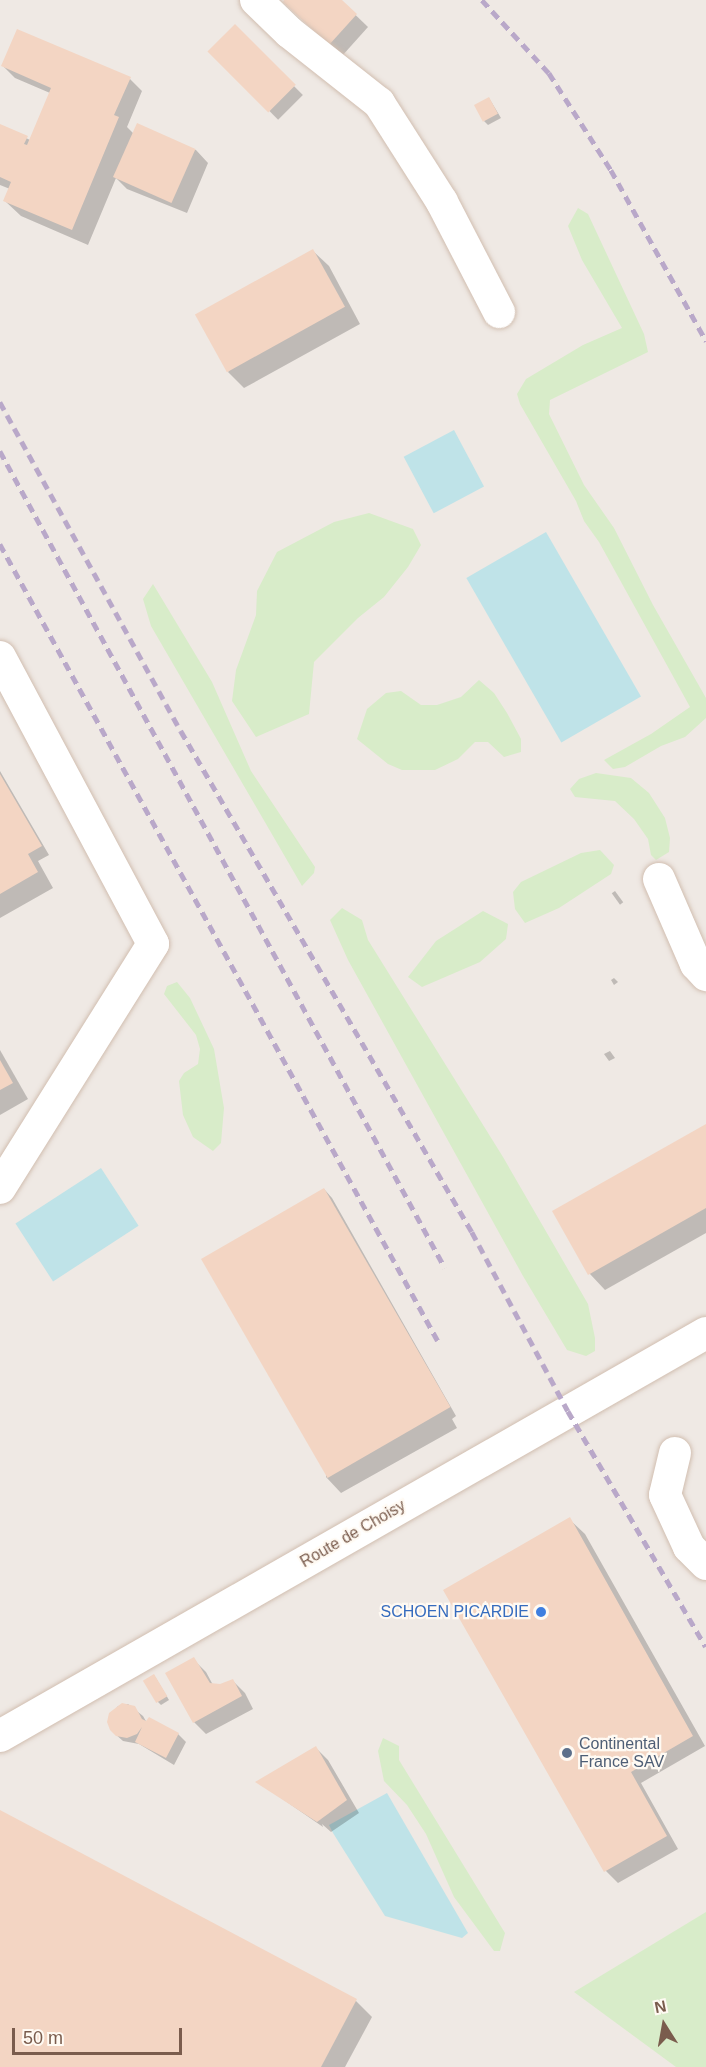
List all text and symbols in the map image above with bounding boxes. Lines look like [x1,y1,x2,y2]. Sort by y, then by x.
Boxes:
street label: Route de Choisy [297,1496,409,1572]
place label: SCHOEN PICARDIE [381,1602,529,1622]
marker: SCHOEN PICARDIE [534,1605,548,1619]
place label: Continental France SAV [579,1734,664,1772]
marker: Continental France SAV [560,1746,574,1760]
north arrow [634,1995,694,2055]
text: N [653,1997,668,2016]
scale bar [15,2016,184,2054]
text: 50 m [23,2028,63,2048]

